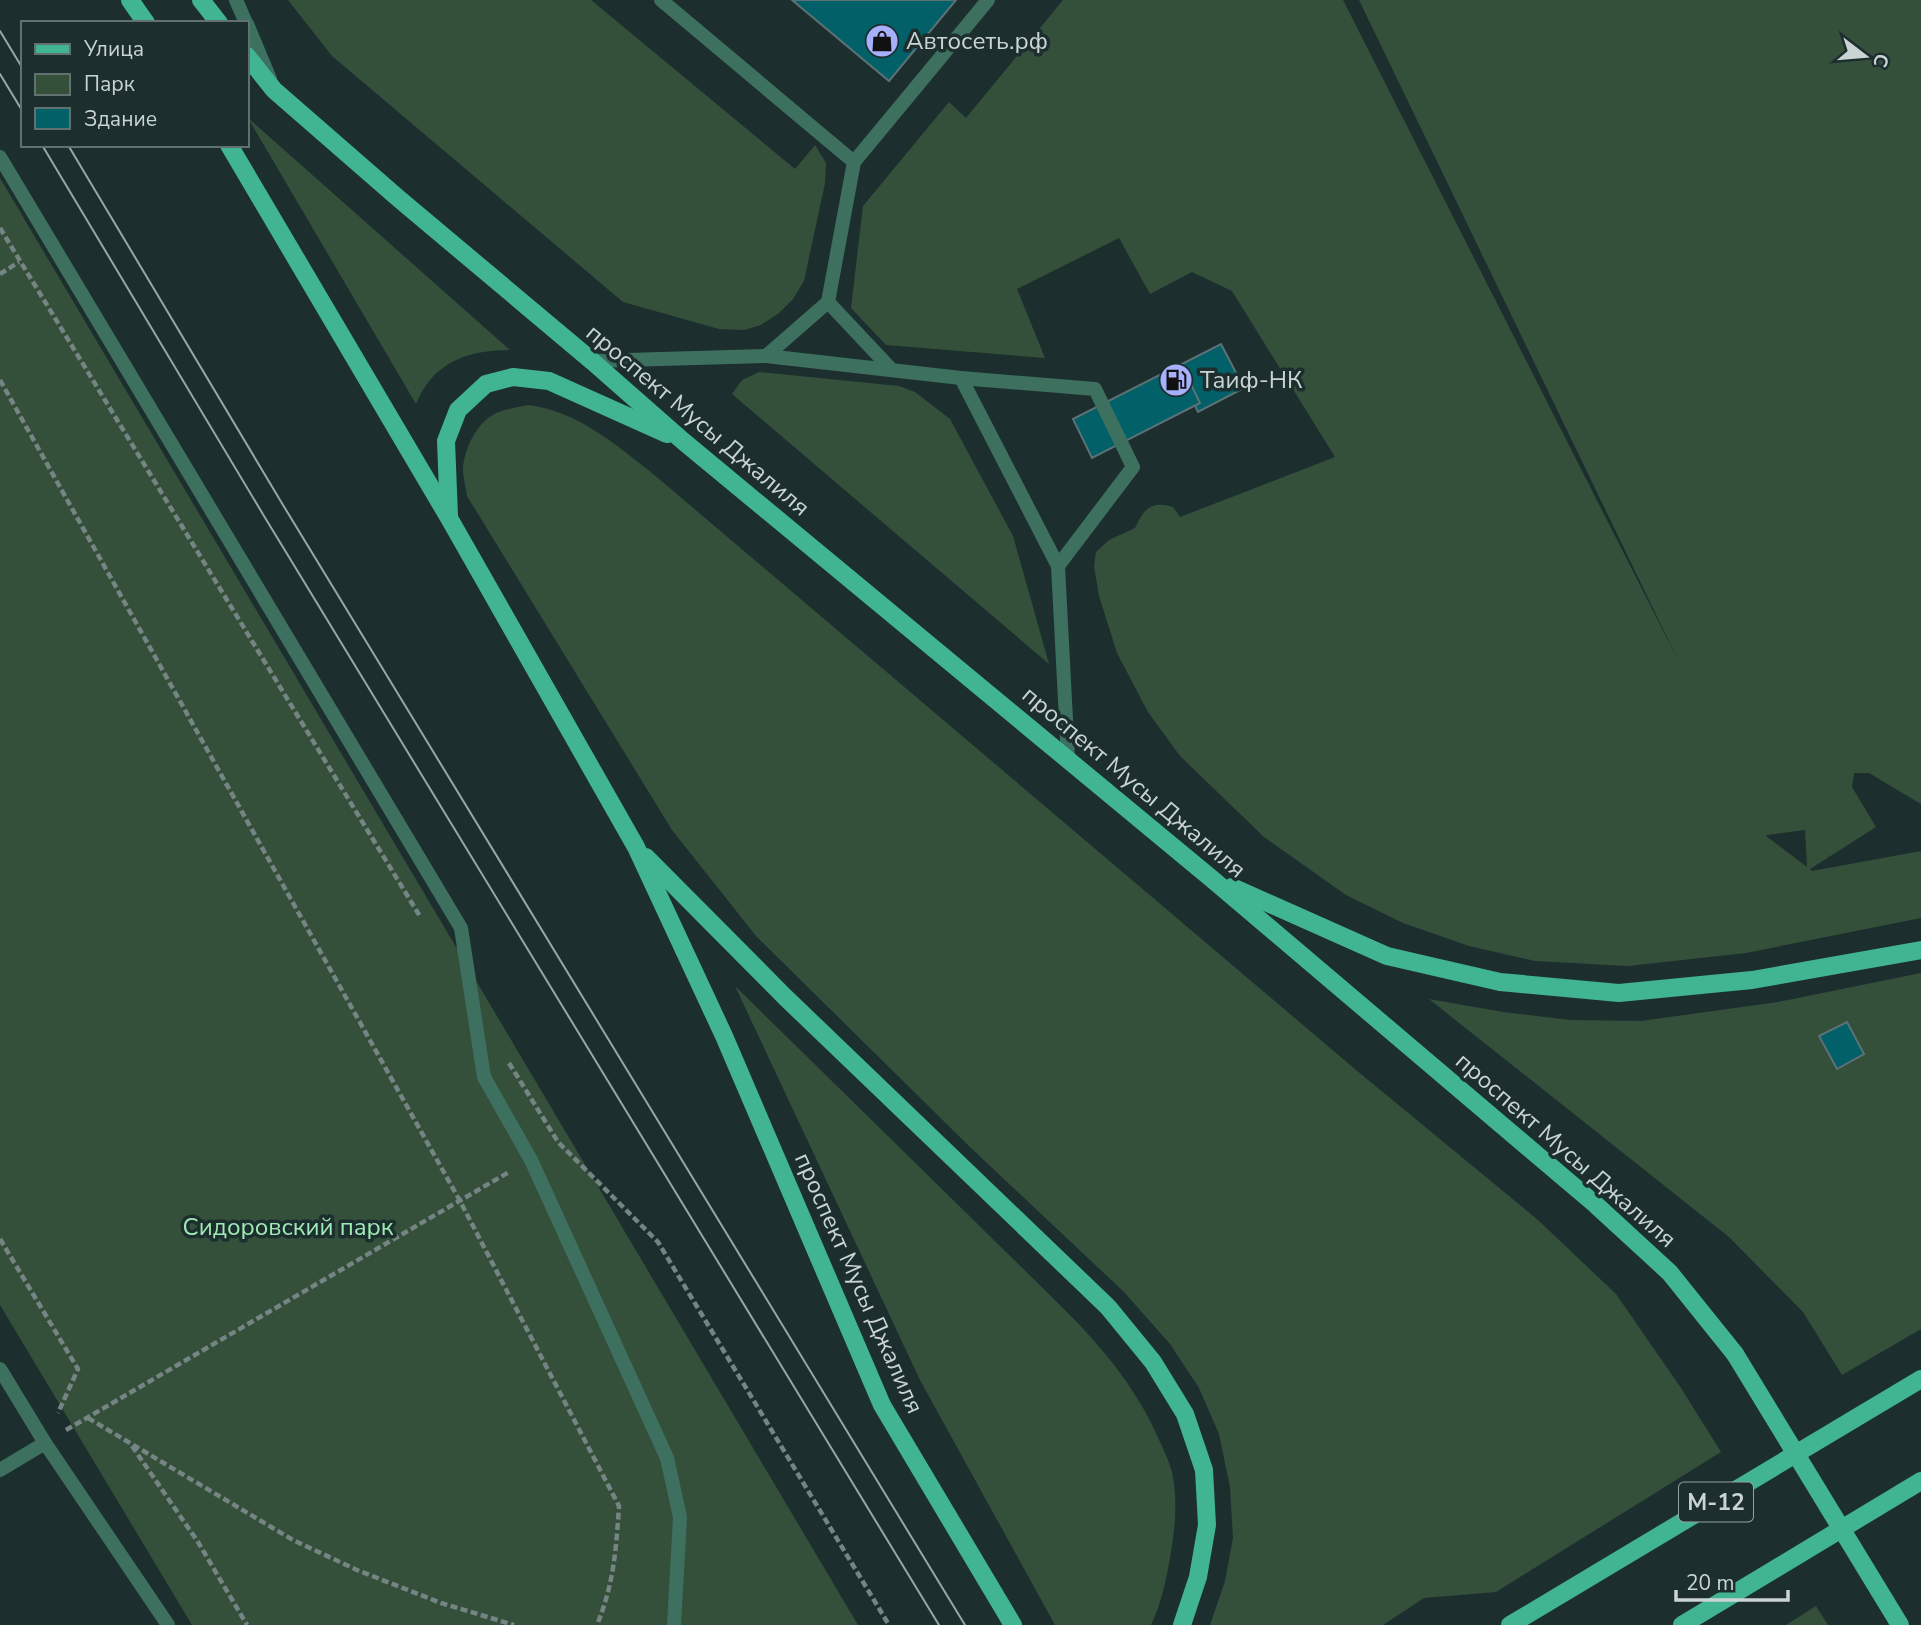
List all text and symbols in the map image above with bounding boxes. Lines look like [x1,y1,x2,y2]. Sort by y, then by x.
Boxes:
legend [21,21,248,147]
north arrow [1830,21,1900,91]
shop icon: Автосеть.рф [863,22,901,60]
place label: Автосеть.рф [906,25,1048,57]
text: Улица [83,35,144,63]
text: С [1866,51,1895,70]
text: Парк [84,70,136,98]
text: Здание [84,105,157,133]
street label: проспект Мусы Джалиля [579,317,817,523]
fuel station icon: Таиф-НК [1157,361,1195,399]
place label: Таиф-НК [1200,364,1303,396]
street label: проспект Мусы Джалиля [1015,679,1253,885]
street label: проспект Мусы Джалиля [1449,1045,1683,1255]
street label: проспект Мусы Джалиля [787,1147,931,1419]
park label: Сидоровский парк [183,1211,394,1243]
road number: М-12 [1679,1483,1753,1522]
scale bar [1676,1558,1788,1602]
text: 20 m [1686,1569,1735,1597]

